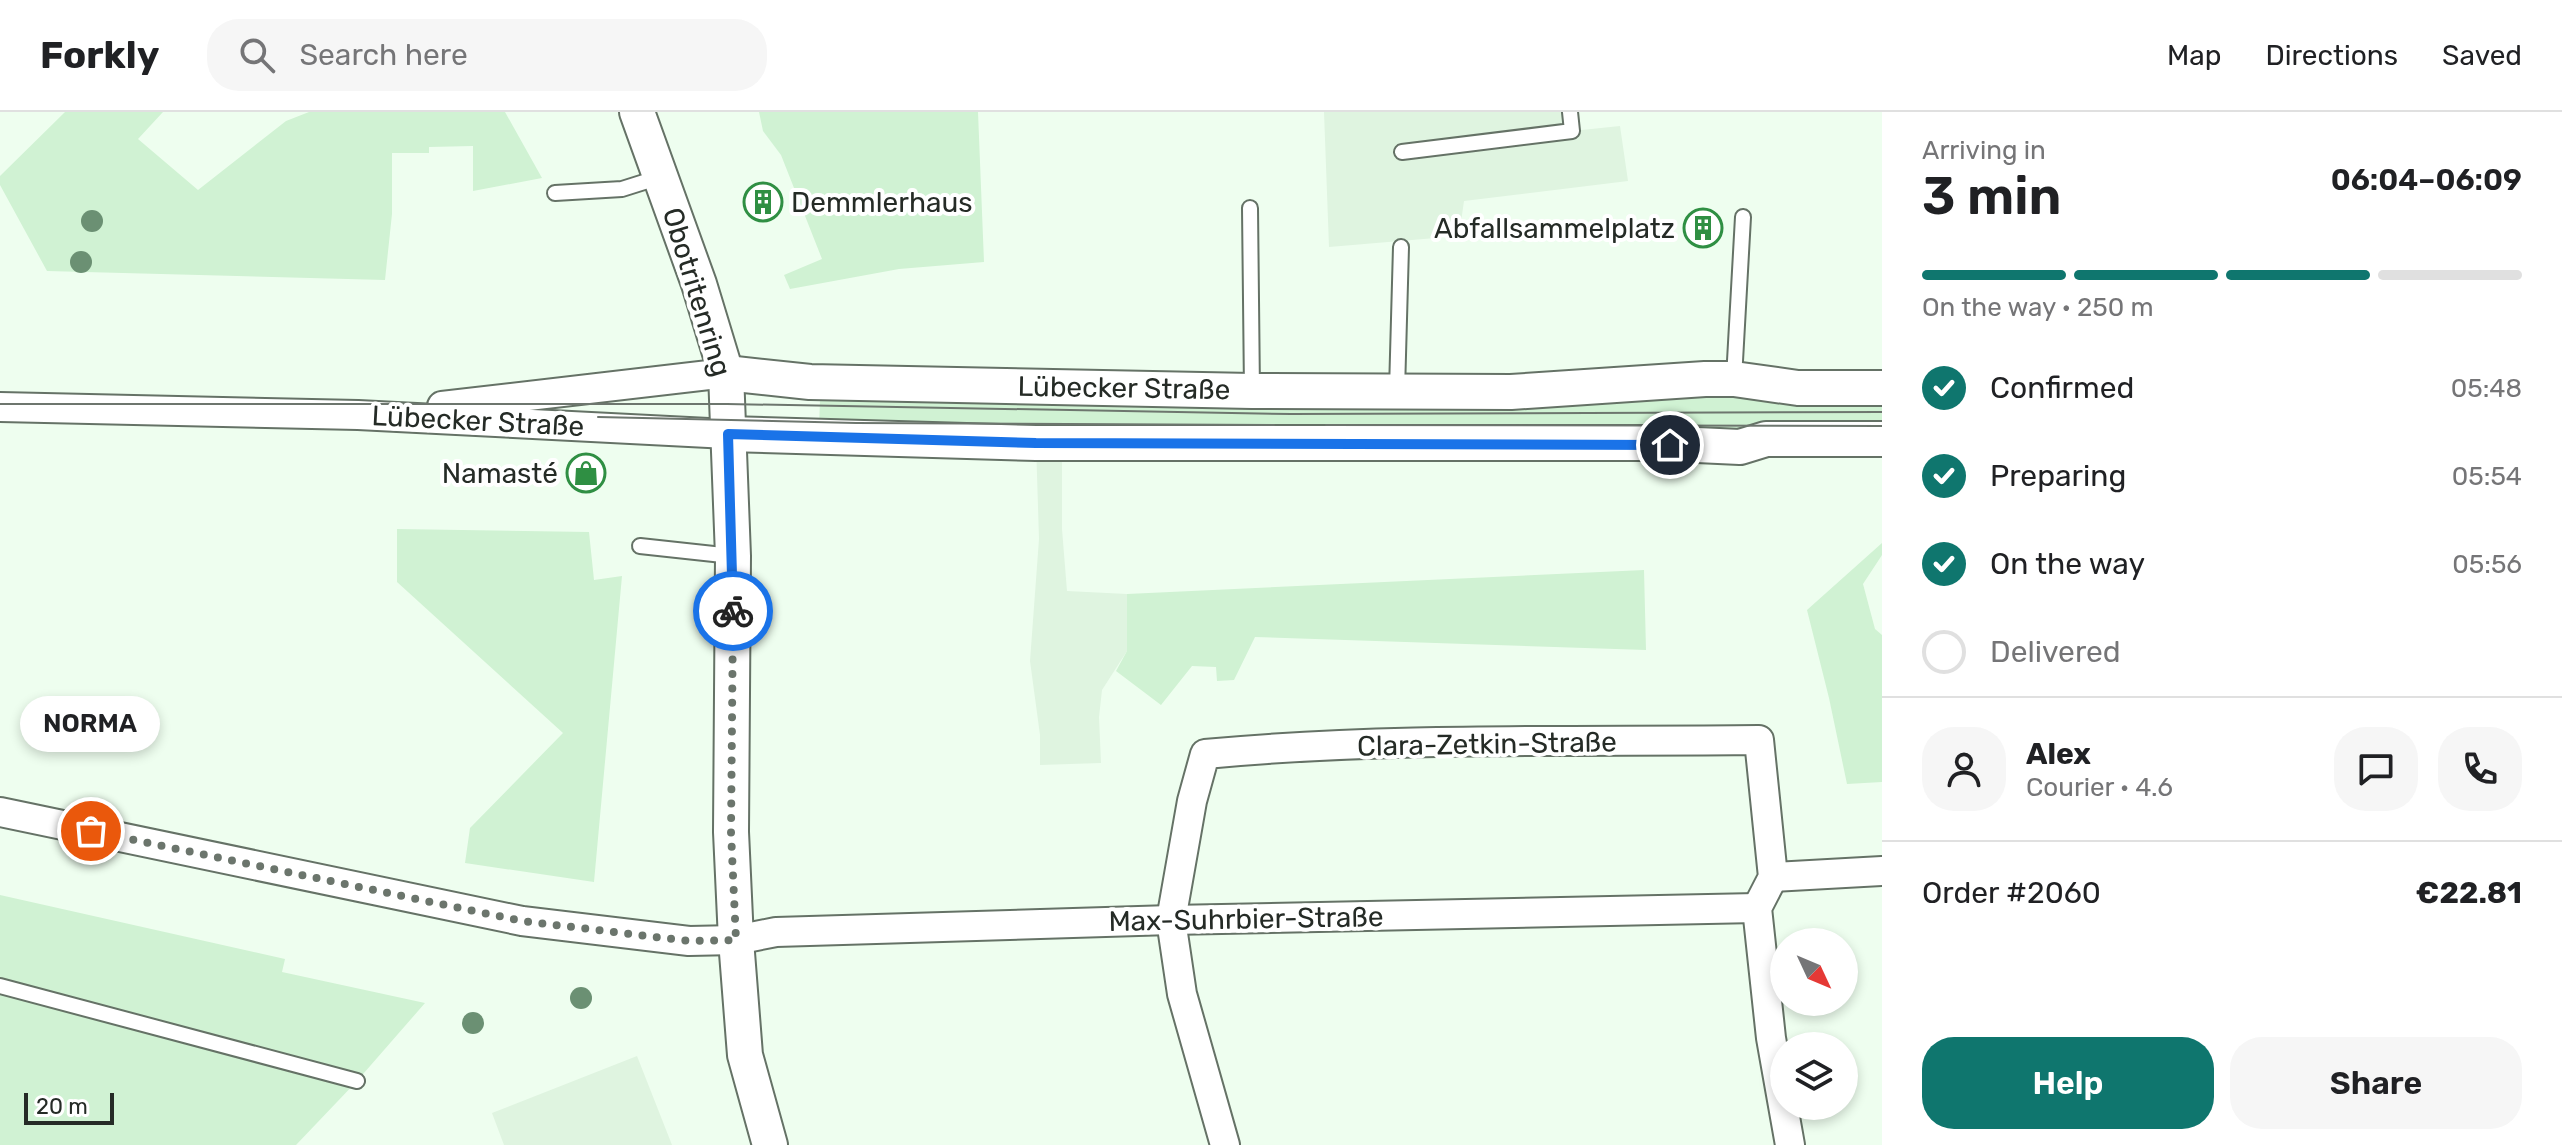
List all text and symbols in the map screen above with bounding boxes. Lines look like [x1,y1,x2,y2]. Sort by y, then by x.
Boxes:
search box [207,19,767,91]
text: Forkly [40,32,159,78]
icon: search [235,33,279,77]
text: Search here [299,37,468,73]
text: Map [2167,39,2221,72]
text: Directions [2265,39,2398,72]
text: Saved [2442,39,2522,72]
text: Arriving in [1922,135,2046,166]
text: 06:04–06:09 [2331,162,2522,198]
text: 3 min [1922,165,2061,227]
building icon: Demmlerhaus [742,181,784,223]
place label: Demmlerhaus [791,186,973,219]
street label: Obotritenring [656,204,738,380]
building icon: Abfallsammelplatz [1682,207,1724,249]
place label: Abfallsammelplatz [1434,212,1675,245]
text: On the way · 250 m [1922,292,2154,323]
icon: check [1922,366,1966,410]
street label: Lübecker Straße [1017,370,1231,406]
text: Confirmed [1990,370,2134,406]
text: 05:48 [2451,373,2522,404]
street label: Lübecker Straße [371,399,585,443]
pin [1636,411,1704,479]
icon: home [1648,423,1692,467]
shop icon: Namasté [565,452,607,494]
icon: check [1922,454,1966,498]
place label: Namasté [442,457,558,490]
text: Preparing [1990,458,2126,494]
text: 05:54 [2452,461,2522,492]
icon: check [1922,542,1966,586]
text: On the way [1990,546,2145,582]
text: 05:56 [2452,549,2522,580]
courier [693,571,773,651]
icon: bike [711,589,755,633]
text: Delivered [1990,634,2121,670]
callout: NORMA [21,695,161,751]
text: NORMA [43,708,137,739]
street label: Clara-Zetkin-Straße [1357,725,1617,763]
button: person [1922,727,2006,811]
button: chat [2334,727,2418,811]
button: phone [2438,727,2522,811]
text: Alex [2026,736,2091,772]
text: Courier · 4.6 [2026,772,2173,803]
pin [57,797,125,865]
icon: bag [69,809,113,853]
text: Order #2060 [1922,875,2101,911]
text: €22.81 [2416,875,2522,911]
street label: Max-Suhrbier-Straße [1108,900,1384,938]
north arrow [1770,928,1858,1016]
map controls [1770,928,1858,1120]
button: layers [1770,1032,1858,1120]
button: Help [1922,1037,2214,1129]
button: Share [2230,1037,2522,1129]
scale bar [24,1089,114,1125]
text: 20 m [36,1093,88,1120]

